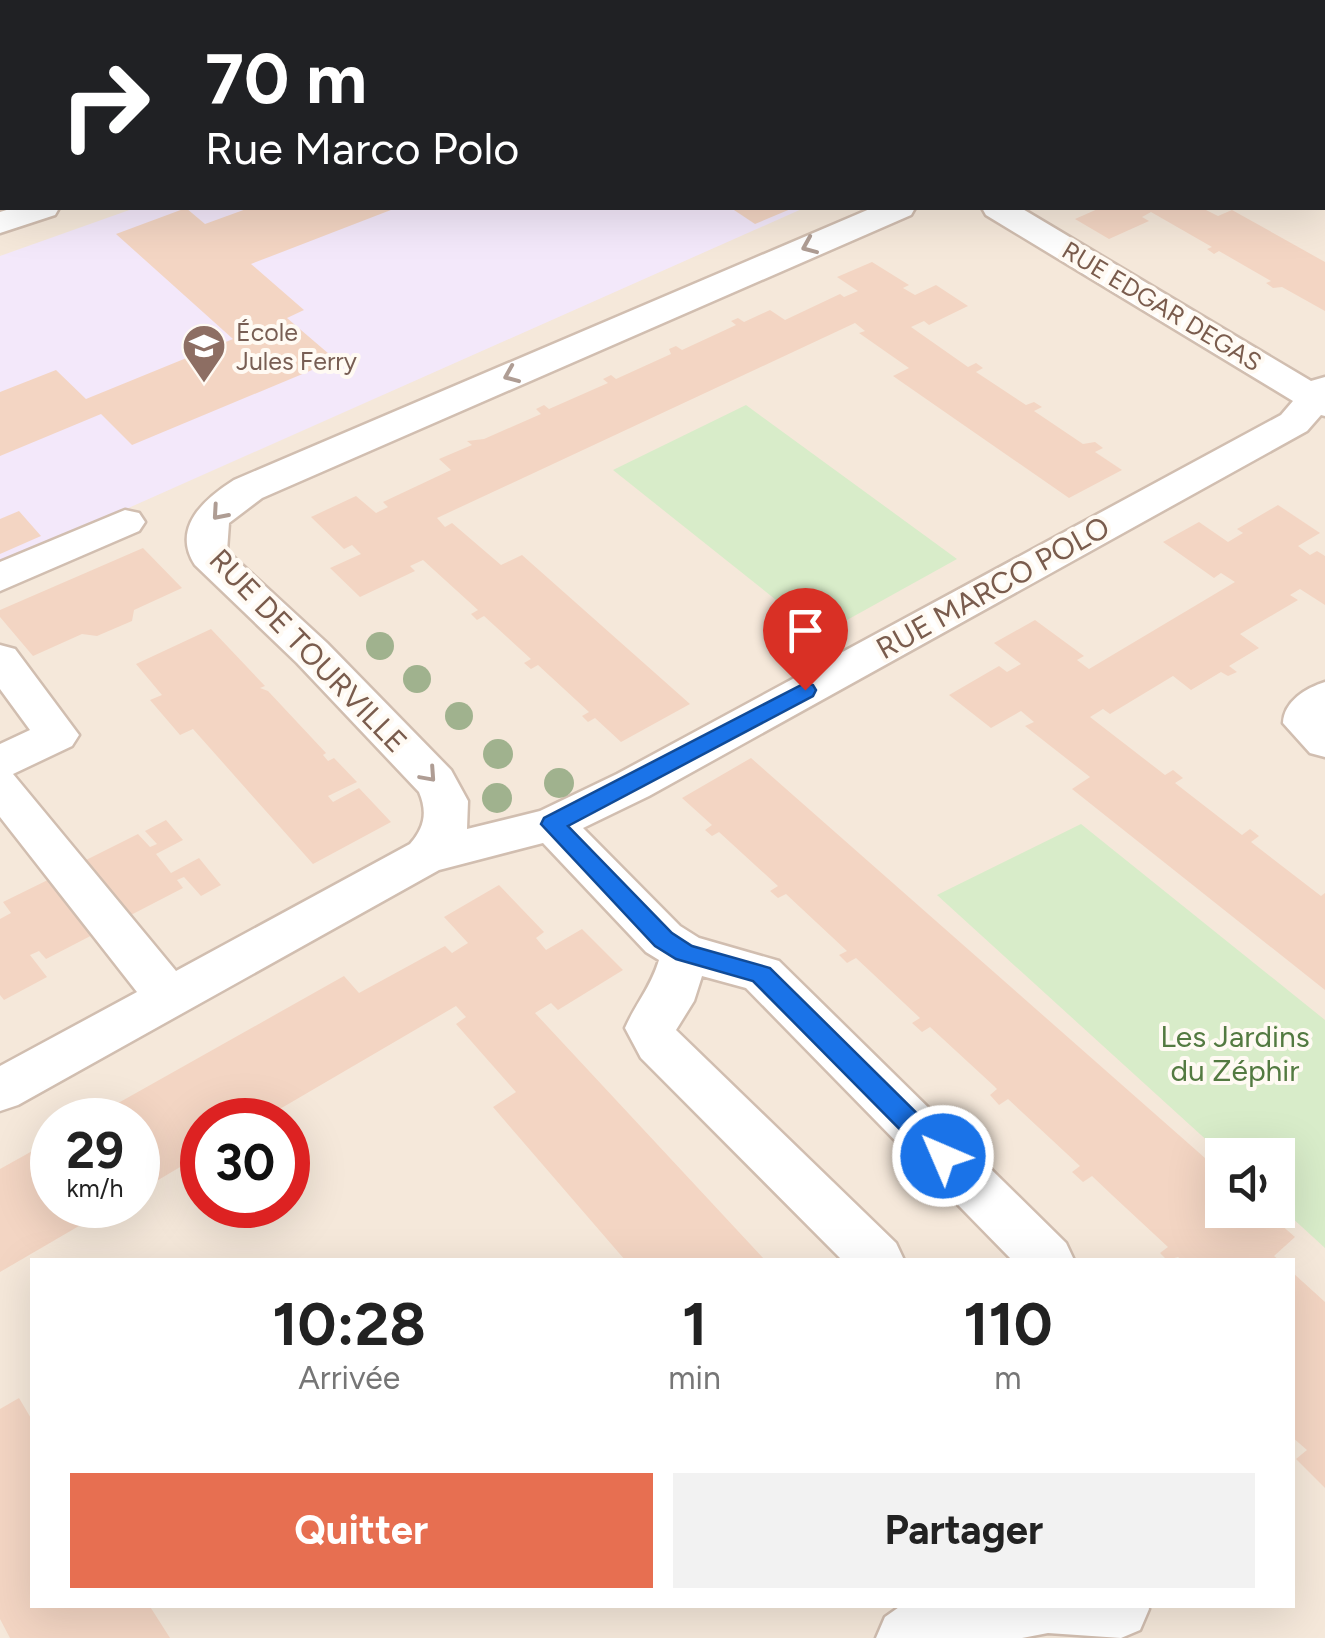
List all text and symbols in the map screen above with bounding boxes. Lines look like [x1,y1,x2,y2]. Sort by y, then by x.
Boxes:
text: 70 m [205,36,367,121]
icon: right [40,40,170,170]
text: Rue Marco Polo [205,121,519,175]
one-way arrow [801,234,819,254]
street label: RUE EDGAR DEGAS [1057,235,1267,377]
place label: École Jules Ferry [236,317,357,376]
school or university icon: École Jules Ferry [181,323,227,384]
one-way arrow [503,363,521,383]
one-way arrow [213,502,231,520]
street label: RUE MARCO POLO [870,508,1116,667]
street label: RUE DE TOURVILLE [202,541,415,760]
pin [763,588,848,691]
icon: arrive [778,603,833,658]
one-way arrow [417,763,435,782]
park label: Les Jardins du Zéphir [1160,1018,1310,1089]
speed limit sign: 30 [180,1098,310,1228]
position arrow [891,1104,995,1208]
text: 29 [66,1120,124,1181]
map controls [1205,1138,1295,1228]
button: sound [1205,1138,1295,1228]
text: km/h [66,1173,124,1203]
text: 10:28 [272,1288,426,1360]
text: 1 [682,1288,707,1360]
text: 110 [963,1288,1053,1360]
text: Arrivée [298,1359,400,1397]
text: min [668,1359,721,1397]
text: m [994,1359,1022,1397]
button: Quitter [70,1473,653,1588]
button: Partager [673,1473,1255,1588]

